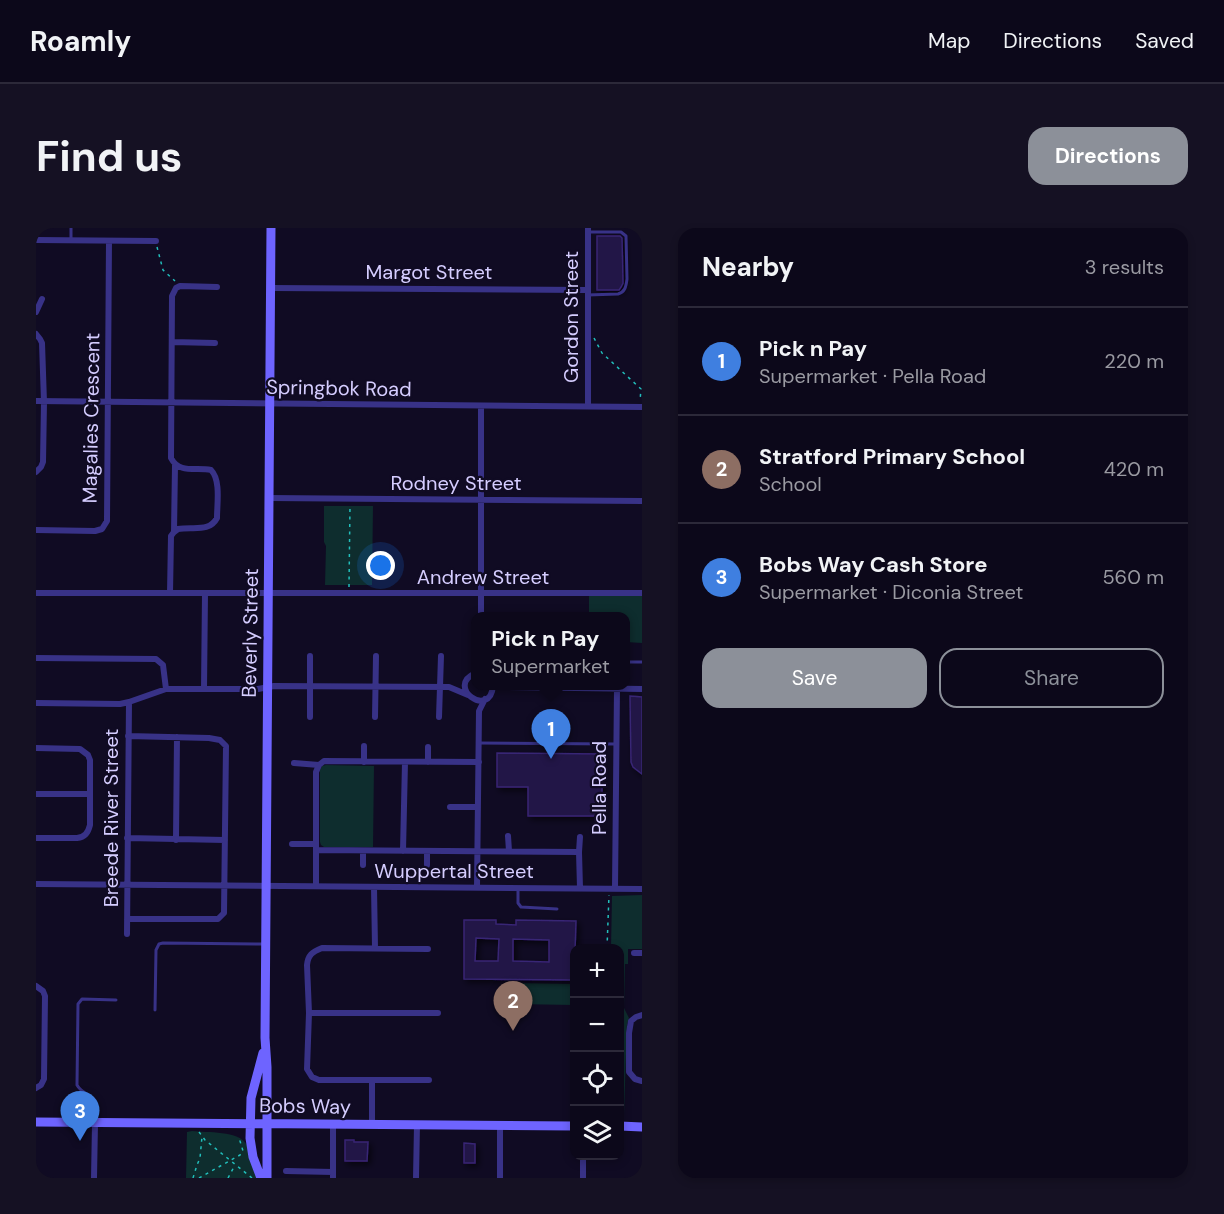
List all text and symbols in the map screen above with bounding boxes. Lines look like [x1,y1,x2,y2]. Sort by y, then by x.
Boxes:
text: Roamly [30,23,131,60]
text: Map [928,27,970,55]
text: Directions [1003,27,1102,55]
text: Saved [1135,27,1194,55]
button: Directions [1028,127,1188,185]
text: Find us [36,129,182,184]
text: Nearby [702,250,794,284]
street label: Gordon Street [558,251,584,383]
text: 3 results [1085,254,1164,280]
street label: Margot Street [366,259,493,285]
street label: Magalies Crescent [77,332,105,504]
text: Pick n Pay [759,334,867,363]
text: 1 [718,348,725,374]
text: 220 m [1104,348,1164,374]
text: Supermarket · Pella Road [759,363,986,389]
street label: Springbok Road [266,374,412,402]
text: Stratford Primary School [759,442,1025,471]
text: 2 [716,456,727,482]
text: 420 m [1104,456,1164,482]
street label: Rodney Street [390,470,522,496]
text: School [759,471,822,497]
text: Bobs Way Cash Store [759,550,987,579]
your location [366,551,395,580]
street label: Andrew Street [417,564,549,590]
text: 3 [715,564,728,590]
text: 560 m [1102,564,1164,590]
street label: Beverly Street [236,568,264,698]
text: Supermarket · Diconia Street [759,579,1023,605]
popup [471,612,630,690]
text: Pick n Pay [491,624,599,653]
button: Save [702,648,927,708]
button: Share [939,648,1164,708]
text: Supermarket [491,653,610,679]
pin: 1 [532,710,570,759]
street label: Breede River Street [98,729,124,907]
street label: Pella Road [586,741,612,835]
street label: Wuppertal Street [374,858,534,884]
map controls [570,944,624,1160]
button: + [570,944,624,998]
pin: 2 [494,982,532,1031]
button: − [570,998,624,1052]
button: locate [570,1052,624,1106]
pin: 3 [60,1092,99,1141]
street label: Bobs Way [259,1092,351,1120]
button: layers [570,1106,624,1160]

